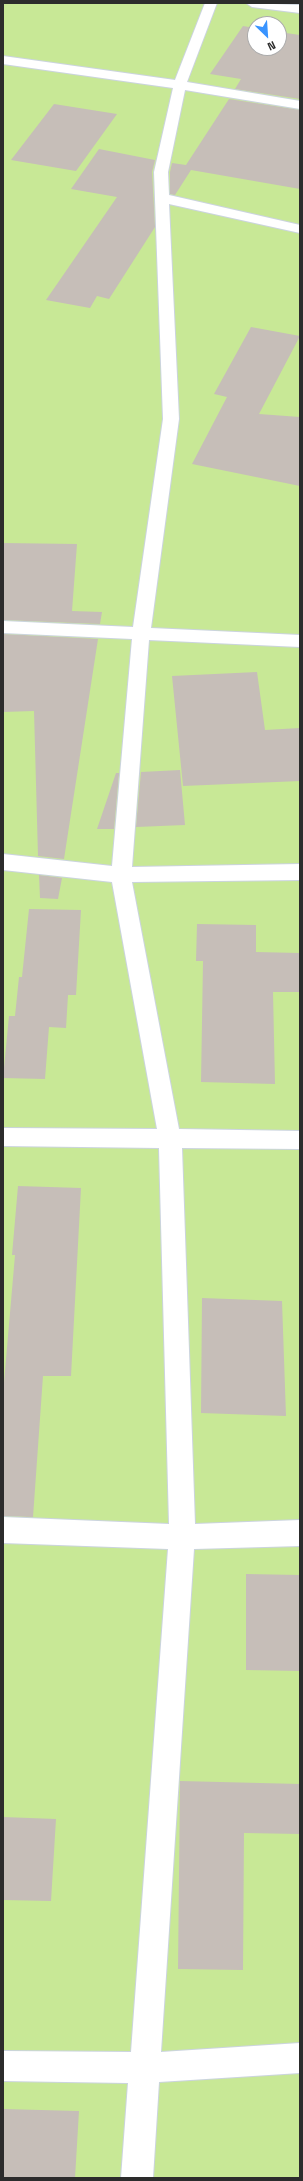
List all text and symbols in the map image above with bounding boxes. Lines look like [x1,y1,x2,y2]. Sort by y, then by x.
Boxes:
north arrow [247,16,287,56]
text: N [265,38,278,54]

